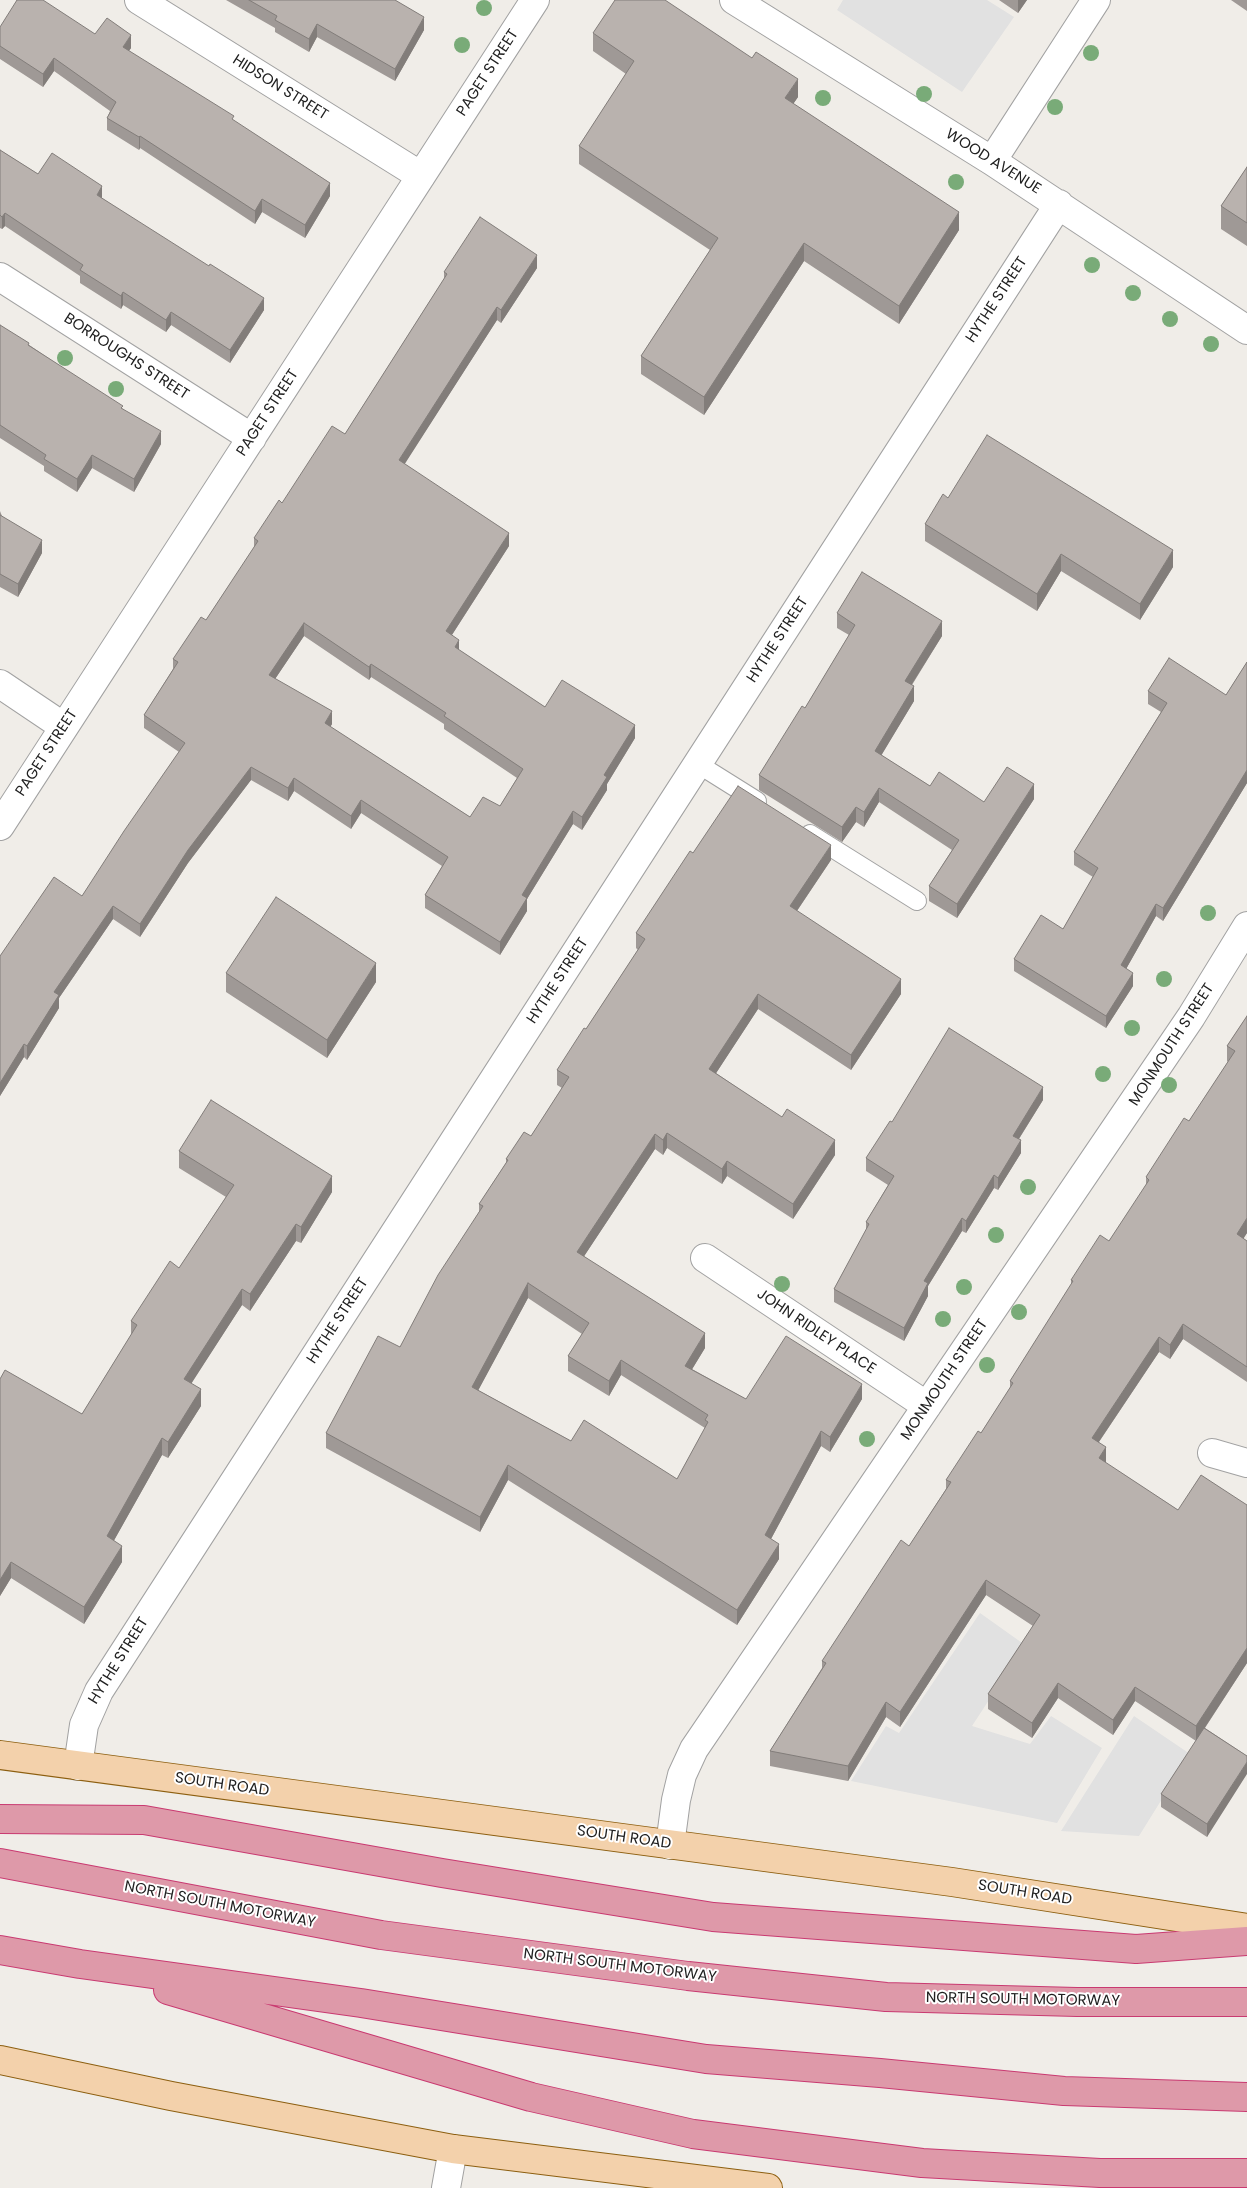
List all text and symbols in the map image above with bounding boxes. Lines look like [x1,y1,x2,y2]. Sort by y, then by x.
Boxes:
street label: PAGET STREET [453,26,523,120]
street label: HIDSON STREET [229,51,331,125]
street label: WOOD AVENUE [942,125,1044,199]
street label: HYTHE STREET [963,254,1031,346]
street label: BORROUGHS STREET [60,310,192,404]
street label: PAGET STREET [233,366,303,460]
street label: HYTHE STREET [744,594,812,686]
street label: PAGET STREET [12,706,82,800]
street label: HYTHE STREET [524,935,592,1027]
street label: MONMOUTH STREET [1126,981,1218,1109]
street label: HYTHE STREET [304,1275,372,1367]
street label: JOHN RIDLEY PLACE [753,1286,879,1378]
street label: MONMOUTH STREET [898,1316,992,1444]
street label: HYTHE STREET [85,1614,153,1708]
street label: SOUTH ROAD [174,1769,270,1801]
street label: SOUTH ROAD [576,1822,672,1854]
street label: SOUTH ROAD [977,1877,1073,1909]
street label: NORTH SOUTH MOTORWAY [123,1878,317,1932]
street label: NORTH SOUTH MOTORWAY [522,1945,718,1987]
street label: NORTH SOUTH MOTORWAY [926,1989,1120,2011]

